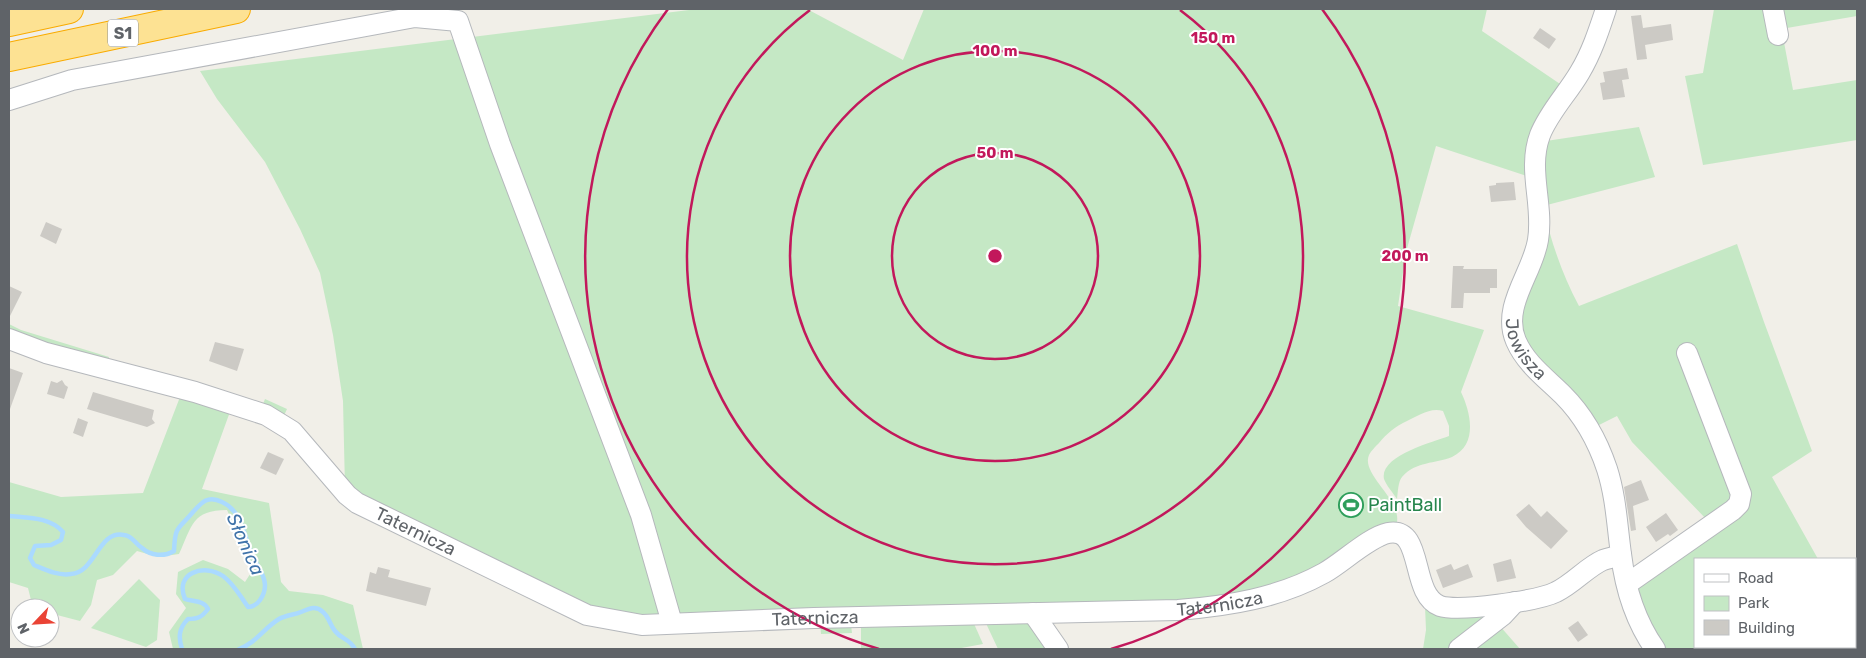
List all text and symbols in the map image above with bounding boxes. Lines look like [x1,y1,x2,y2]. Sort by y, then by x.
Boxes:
road number: S1 [108,19,138,46]
text: 150 m [1191,29,1235,47]
text: 100 m [973,42,1017,60]
text: 50 m [977,144,1013,162]
centre of rings [986,247,1004,265]
text: 200 m [1381,247,1429,265]
street label: Jowisza [1501,318,1551,385]
sports icon: PaintBall [1338,492,1364,518]
place label: PaintBall [1368,494,1442,516]
street label: Taternicza [372,503,459,560]
water label: Słonica [222,510,269,579]
legend [1694,558,1856,648]
text: Road [1738,569,1774,587]
street label: Taternicza [1176,586,1265,621]
text: Park [1738,594,1769,612]
north arrow [10,598,60,648]
street label: Taternicza [771,606,859,631]
text: Building [1738,619,1795,637]
text: N [14,620,34,636]

